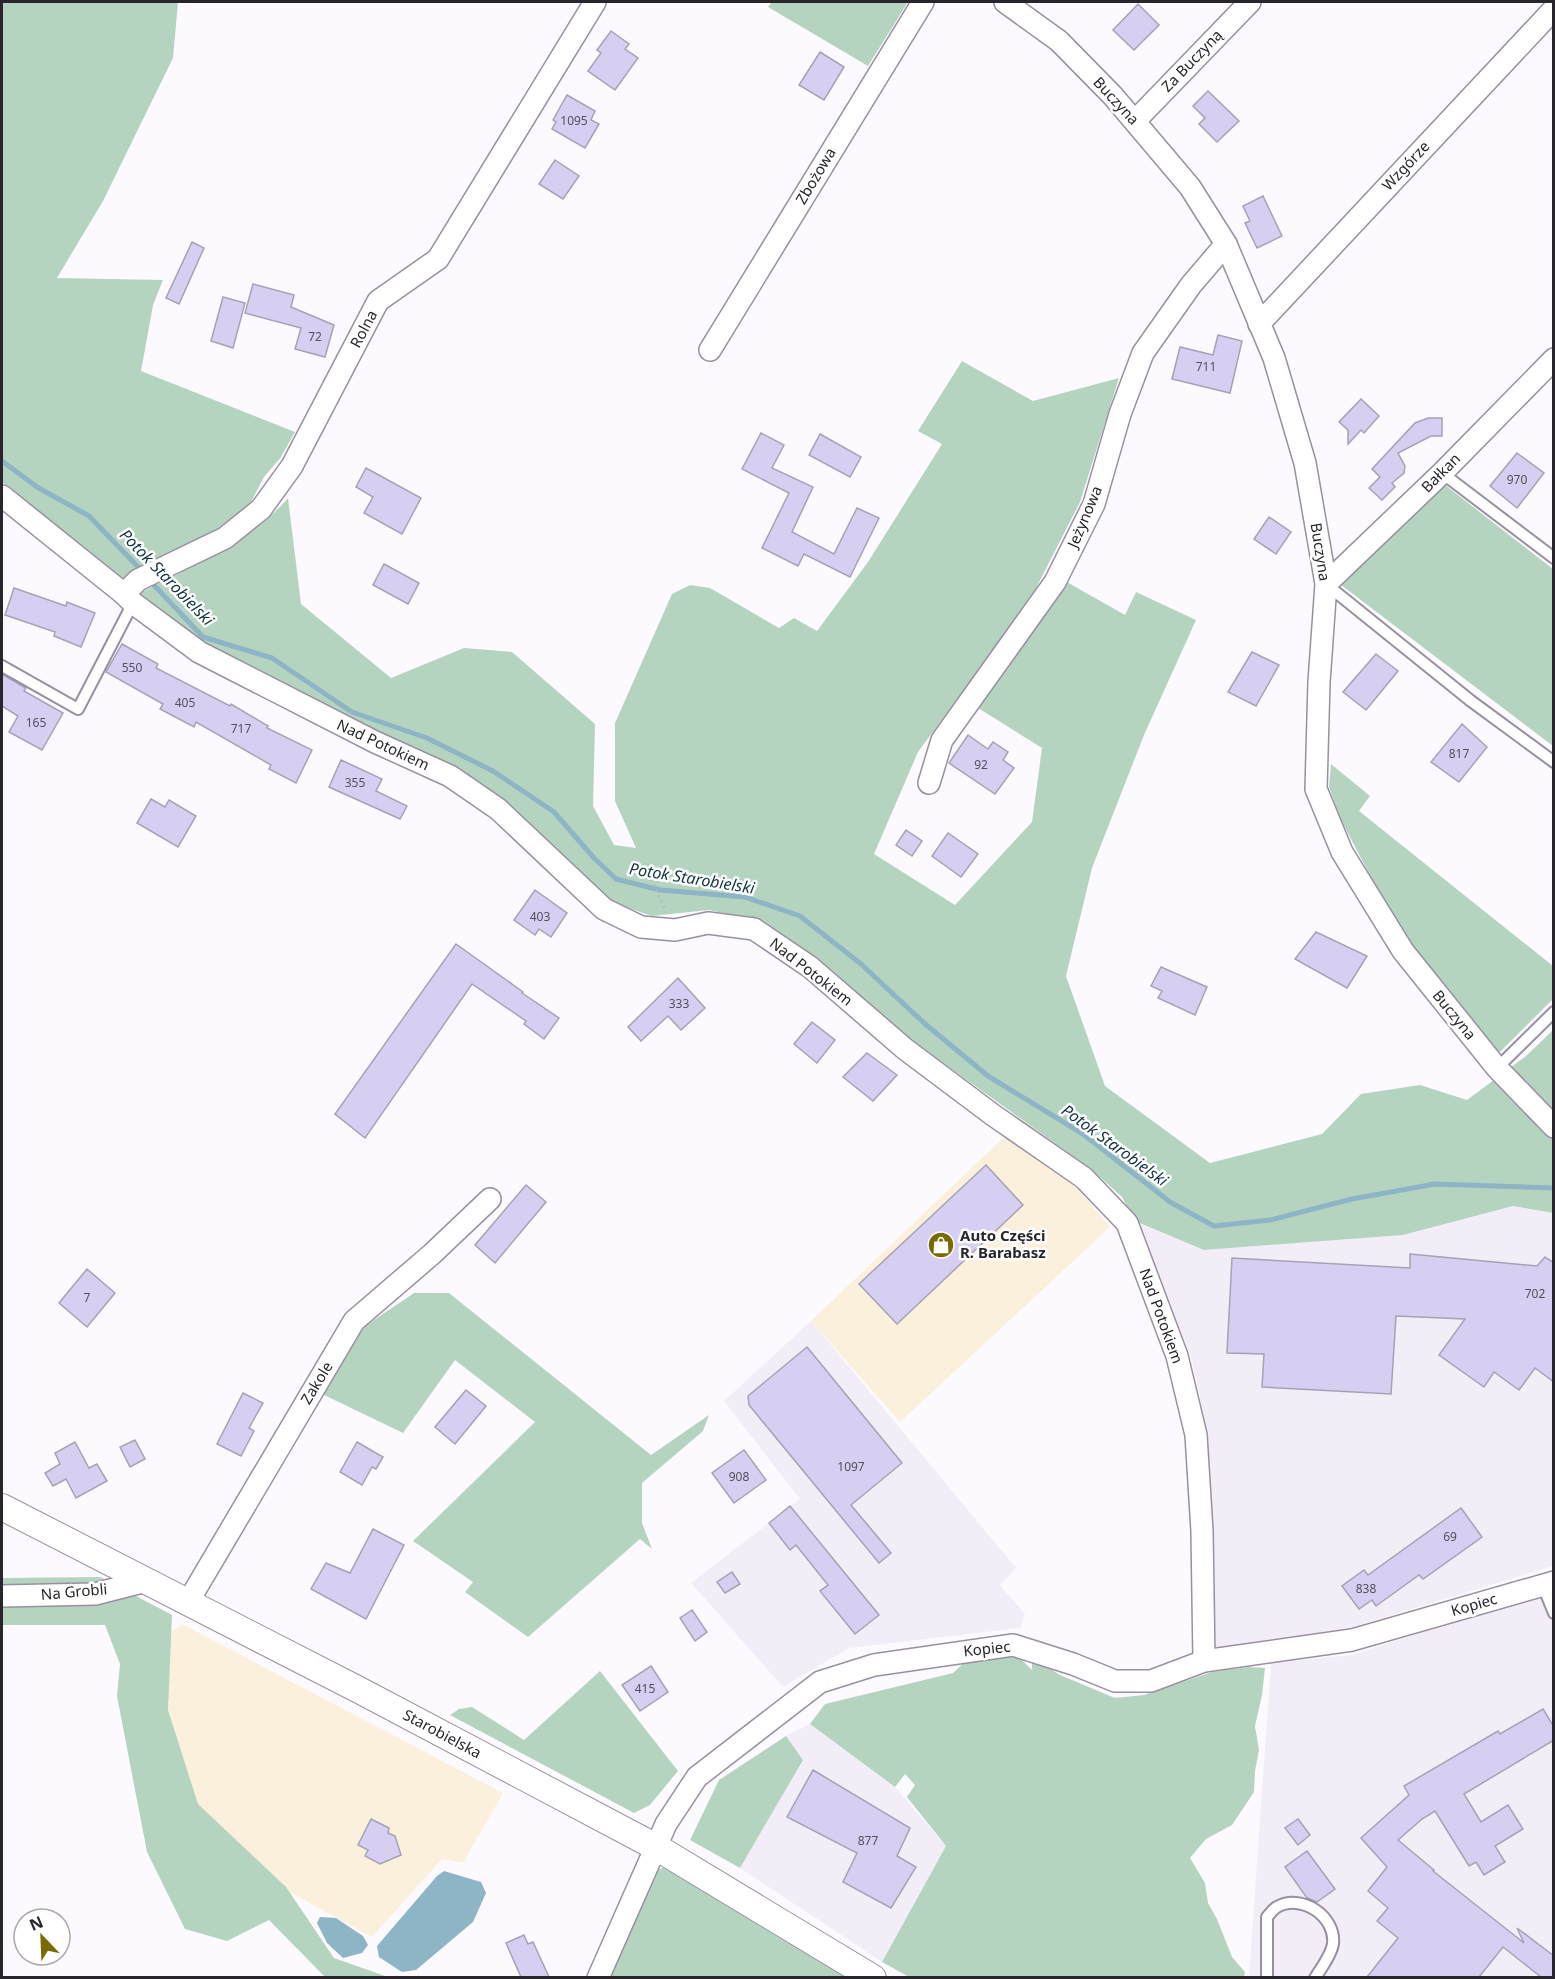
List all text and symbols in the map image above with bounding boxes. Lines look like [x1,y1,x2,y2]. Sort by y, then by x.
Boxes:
street label: Za Buczyną [1156,25,1226,96]
street label: Buczyna [1089,72,1144,129]
house number: 1095 [560,112,588,129]
street label: Wzgórze [1377,136,1433,194]
street label: Zbożowa [790,143,840,208]
street label: Rolna [345,306,381,351]
house number: 72 [308,328,322,345]
house number: 711 [1196,358,1216,375]
street label: Bałkan [1416,448,1464,496]
house number: 970 [1507,471,1527,488]
street label: Jeżynowa [1061,483,1106,552]
street label: Buczyna [1307,521,1335,582]
water label: Potok Starobielski [115,524,219,631]
house number: 550 [122,659,142,676]
house number: 405 [175,694,195,711]
house number: 165 [26,714,46,731]
street label: Nad Potokiem [334,714,433,774]
house number: 717 [231,720,251,737]
house number: 817 [1449,745,1469,762]
house number: 92 [974,756,988,773]
house number: 355 [345,774,365,791]
water label: Potok Starobielski [628,857,757,899]
house number: 403 [530,908,550,925]
street label: Nad Potokiem [766,933,857,1010]
street label: Buczyna [1429,985,1481,1043]
house number: 333 [669,995,689,1012]
water label: Potok Starobielski [1057,1099,1173,1192]
place label: Auto Części R. Barabasz [960,1225,1046,1262]
shop icon: Auto Części R. Barabasz [926,1230,956,1260]
street label: Nad Potokiem [1135,1265,1188,1366]
house number: 702 [1525,1285,1545,1302]
house number: 7 [84,1289,91,1306]
street label: Zakole [296,1357,337,1408]
house number: 1097 [837,1458,865,1475]
house number: 908 [729,1468,749,1485]
house number: 69 [1443,1528,1457,1545]
street label: Na Grobli [40,1578,108,1604]
house number: 838 [1356,1580,1376,1597]
street label: Kopiec [1448,1588,1499,1620]
street label: Kopiec [962,1636,1011,1660]
house number: 415 [635,1680,655,1697]
street label: Starobielska [400,1704,485,1762]
house number: 877 [858,1832,878,1849]
north arrow [12,1907,72,1967]
text: N [26,1911,46,1936]

